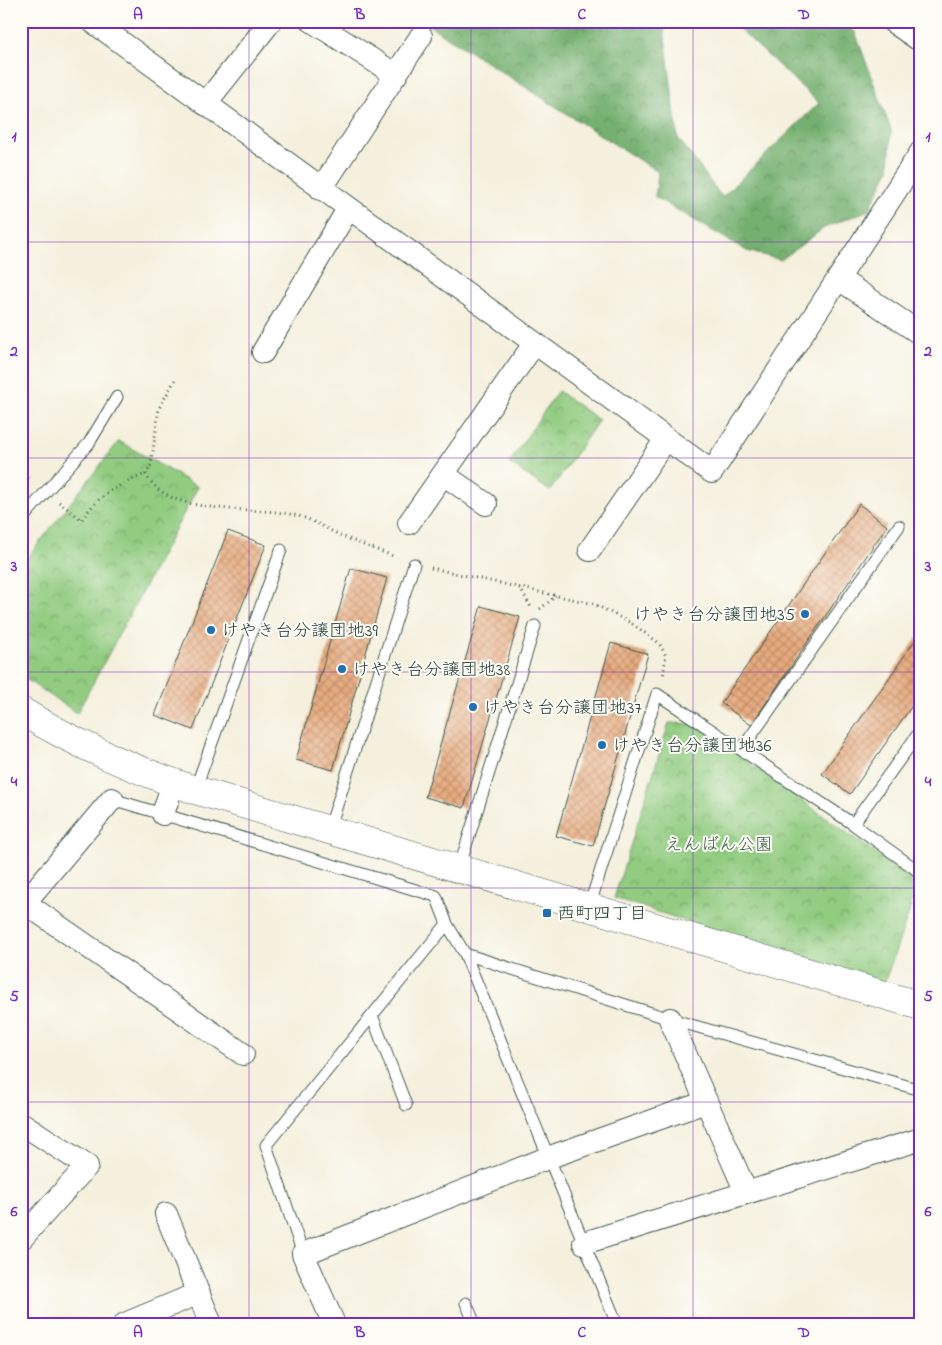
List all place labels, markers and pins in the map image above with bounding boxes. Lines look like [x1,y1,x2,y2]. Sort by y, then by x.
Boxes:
place label: けやき台分譲団地35 [633,603,795,629]
marker: けやき台分譲団地35 [799,608,811,620]
place label: けやき台分譲団地39 [221,619,378,645]
marker: けやき台分譲団地39 [205,624,217,636]
place label: けやき台分譲団地38 [352,658,510,684]
marker: けやき台分譲団地38 [336,663,348,675]
place label: けやき台分譲団地37 [483,696,642,722]
marker: けやき台分譲団地37 [467,701,479,713]
place label: けやき台分譲団地36 [612,734,771,760]
marker: けやき台分譲団地36 [596,739,608,751]
place label: 西町四丁目 [557,902,647,928]
marker: 西町四丁目 [541,907,553,919]

